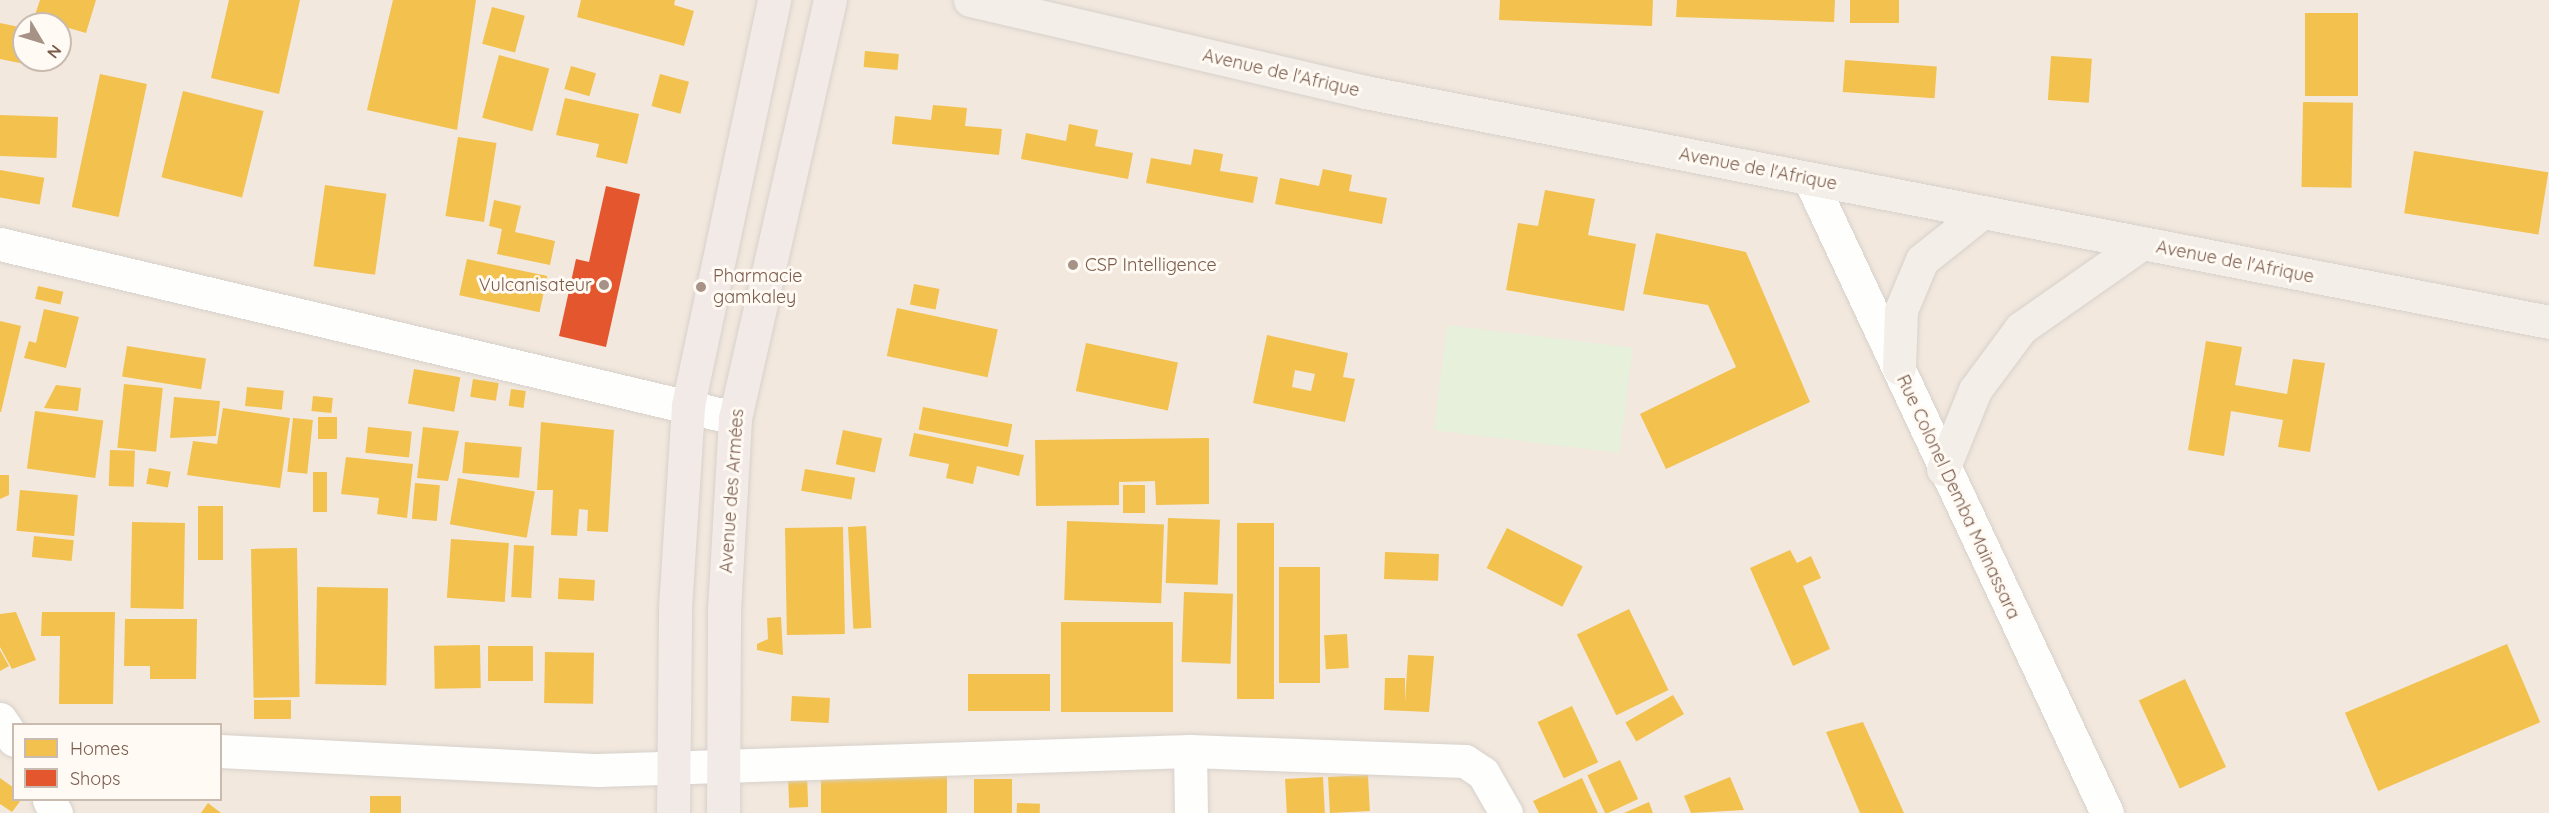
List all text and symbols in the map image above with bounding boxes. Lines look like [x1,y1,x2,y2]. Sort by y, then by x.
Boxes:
north arrow [12,12,72,72]
text: N [43,41,66,63]
street label: Avenue de l'Afrique [1200,44,1362,102]
street label: Avenue de l'Afrique [1677,143,1839,195]
street label: Avenue de l'Afrique [2154,236,2316,288]
place label: CSP Intelligence [1085,254,1217,276]
marker: CSP Intelligence [1066,258,1080,272]
place label: Pharmacie gamkaley [713,266,802,308]
place label: Vulcanisateur [479,274,592,296]
marker: Vulcanisateur [597,278,611,292]
marker: Pharmacie gamkaley [694,280,708,294]
street label: Rue Colonel Demba Mainassara [1892,371,2024,623]
street label: Avenue des Armées [715,408,749,574]
legend [12,723,222,801]
text: Homes [70,737,129,760]
text: Shops [70,767,121,790]

